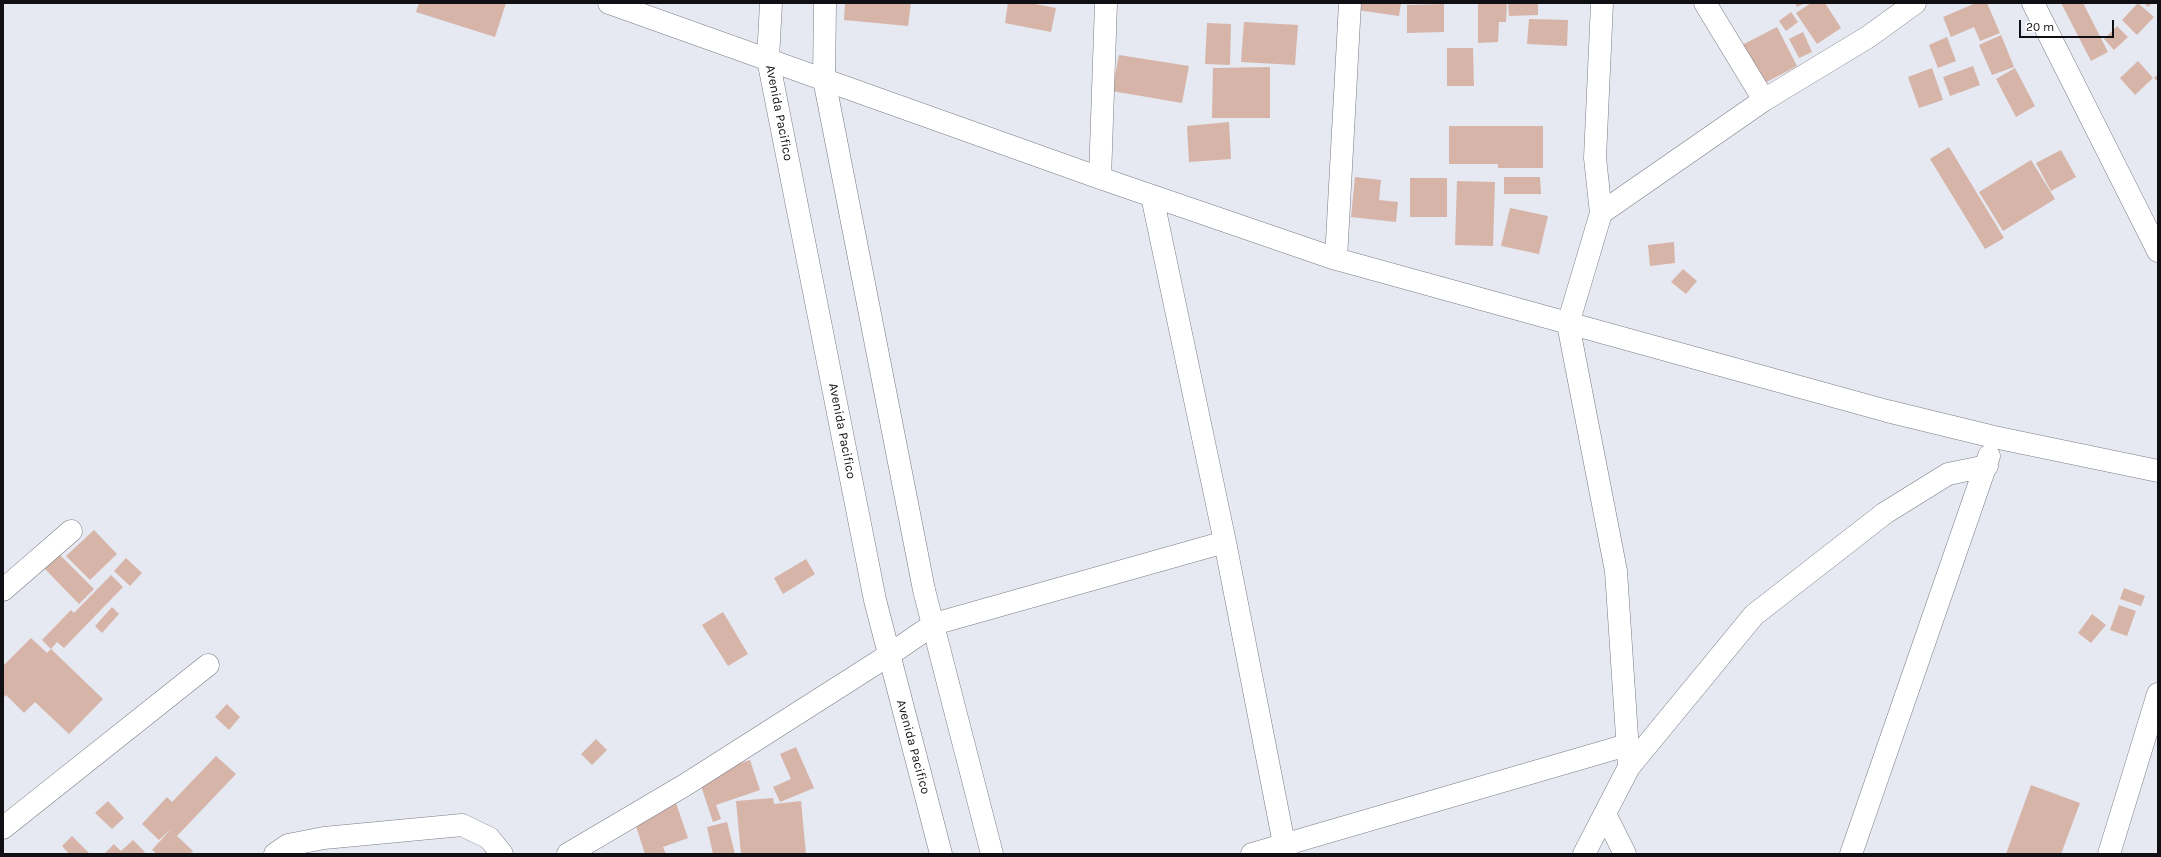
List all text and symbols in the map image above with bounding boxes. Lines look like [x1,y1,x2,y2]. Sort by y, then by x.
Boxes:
scale bar [2021,12,2116,38]
text: 20 m [2026,20,2054,34]
street label: Avenida Pacifico [762,64,796,162]
street label: Avenida Pacifico [825,382,859,480]
street label: Avenida Pacifico [893,698,933,796]

